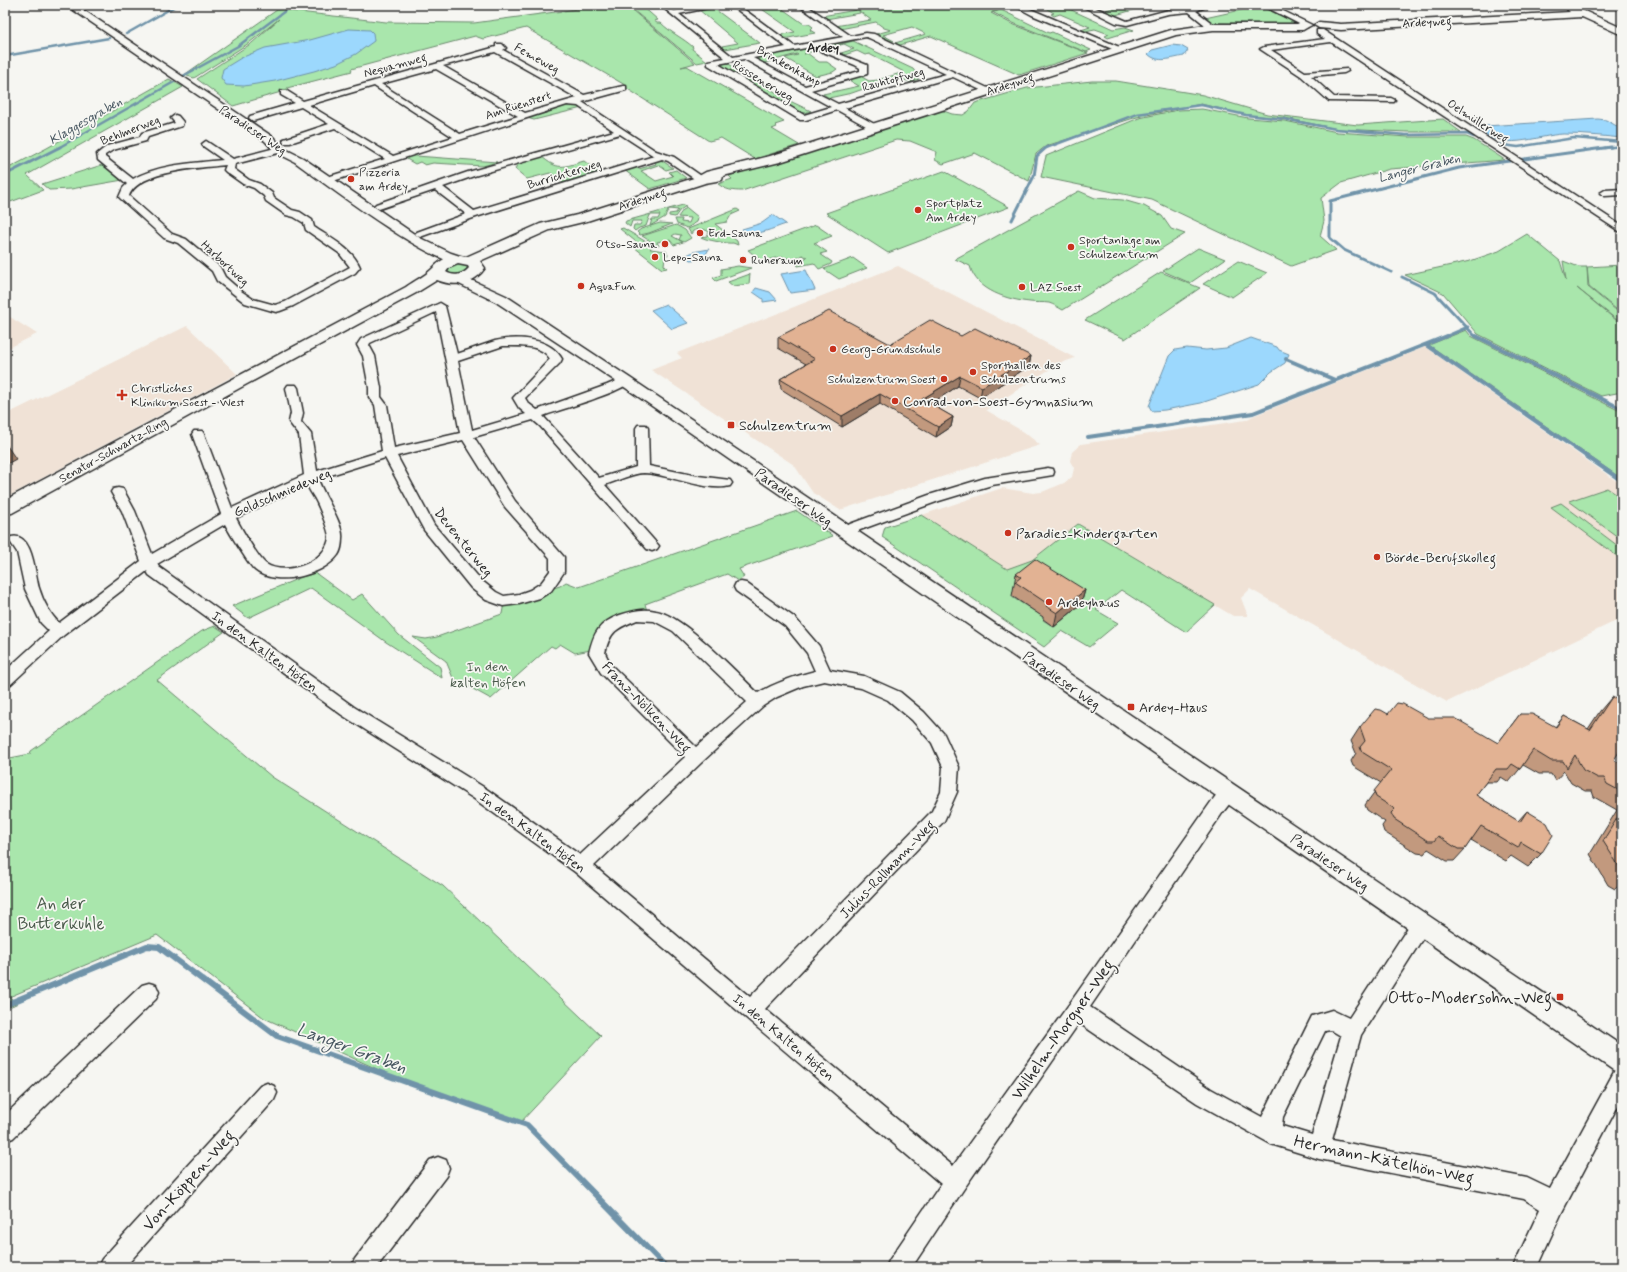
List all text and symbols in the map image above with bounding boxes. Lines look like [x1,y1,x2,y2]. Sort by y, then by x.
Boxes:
street label: Ardeyweg [1402,14,1452,33]
street label: Femeweg [511,40,562,78]
district label: Ardey [807,40,839,57]
street label: Brinkenkamp [754,43,823,91]
street label: Nequamweg [362,50,429,83]
street label: Rössenerweg [729,57,796,106]
street label: Rauhtopfweg [860,64,926,96]
street label: Ardeyweg [984,70,1037,101]
street label: Am Rüenstert [483,88,554,124]
water label: Klaggesgraben [46,93,126,150]
street label: Oelmüllerweg [1443,96,1512,149]
street label: Paradieser Weg [216,102,289,159]
street label: Behlmerweg [98,112,162,150]
water label: Langer Graben [1377,150,1463,188]
street label: Burrichterweg [525,156,603,194]
place label: Pizzeria am Ardey [359,165,408,195]
marker: Pizzeria am Ardey [346,174,356,184]
street label: Ardeyweg [616,185,669,216]
place label: Sportplatz Am Ardey [926,196,983,226]
marker: Sportplatz Am Ardey [913,205,923,215]
place label: Erd-Sauna [708,226,763,242]
marker: Erd-Sauna [695,228,705,238]
place label: Sportanlage am Schulzentrum [1079,233,1160,263]
street label: Harbortweg [197,237,252,290]
place label: Otso-Sauna [596,237,658,253]
marker: Otso-Sauna [660,239,670,249]
marker: Sportanlage am Schulzentrum [1066,242,1076,252]
place label: Lepo-Sauna [663,250,723,266]
marker: Lepo-Sauna [650,252,660,262]
place label: Ruheraum [751,253,803,269]
marker: Ruheraum [738,255,748,265]
place label: AquaFun [589,279,637,295]
place label: LAZ Soest [1030,280,1082,296]
marker: AquaFun [576,281,586,291]
marker: LAZ Soest [1017,282,1027,292]
place label: Georg-Grundschule [841,342,941,358]
marker: Georg-Grundschule [828,344,838,354]
place label: Sporthallen des Schulzentrums [981,358,1067,388]
marker: Sporthallen des Schulzentrums [968,367,978,377]
place label: Schulzentrum Soest [828,372,937,388]
marker: Schulzentrum Soest [939,374,949,384]
place label: Christliches Klinikum Soest - West [131,381,245,411]
marker: Christliches Klinikum Soest - West [116,389,128,401]
place label: Conrad-von-Soest-Gymnasium [903,393,1093,411]
marker: Conrad-von-Soest-Gymnasium [890,396,900,406]
street label: Senator-Schwartz-Ring [56,414,171,487]
place label: Schulzentrum [739,417,832,435]
marker: Schulzentrum [726,420,736,430]
street label: Goldschmiedeweg [231,464,334,522]
street label: Paradieser Weg [751,464,836,531]
street label: Deventerweg [430,504,497,581]
place label: Paradies-Kindergarten [1016,525,1158,545]
marker: Paradies-Kindergarten [1003,528,1013,538]
place label: Börde-Berufskolleg [1385,549,1496,569]
marker: Börde-Berufskolleg [1372,552,1382,562]
place label: Ardeyhaus [1057,594,1120,612]
marker: Ardeyhaus [1044,597,1054,607]
street label: In den Kalten Höfen [208,607,321,696]
street label: Paradieser Weg [1019,647,1104,714]
park label: In den kalten Höfen [450,658,526,692]
street label: Franz-Nölken-Weg [596,658,695,759]
place label: Ardey-Haus [1139,699,1208,717]
marker: Ardey-Haus [1126,702,1136,712]
street label: In den Kalten Höfen [476,788,589,877]
street label: Julius-Rollmann-Weg [836,817,941,924]
street label: Paradieser Weg [1287,830,1372,896]
park label: An der Butterkuhle [17,893,105,935]
street label: Wilhelm-Morgner-Weg [1006,955,1122,1106]
place label: Otto-Modersohn-Weg [1388,987,1552,1012]
street label: In den Kalten Höfen [729,990,838,1086]
marker: Otto-Modersohn-Weg [1555,992,1565,1002]
water label: Langer Graben [292,1018,410,1082]
street label: Von-Köppen-Weg [138,1125,242,1238]
street label: Hermann-Kätelhön-Weg [1291,1130,1476,1193]

